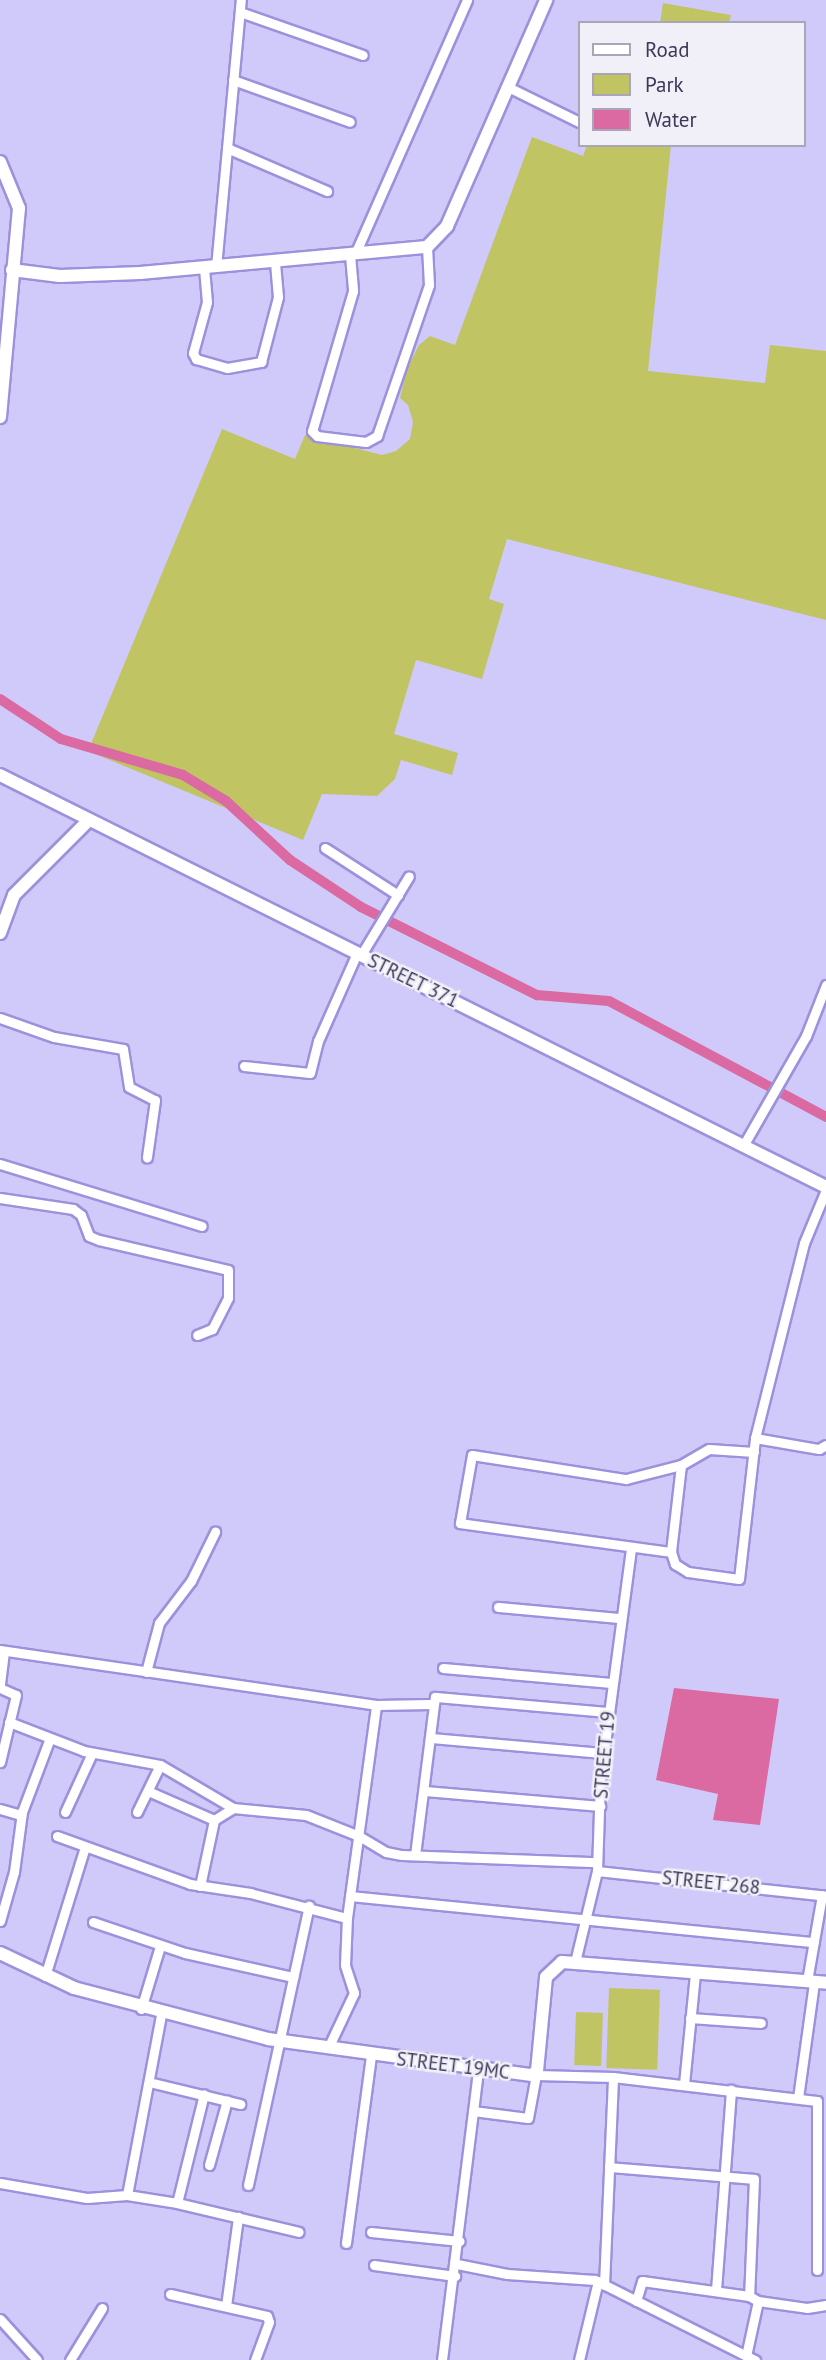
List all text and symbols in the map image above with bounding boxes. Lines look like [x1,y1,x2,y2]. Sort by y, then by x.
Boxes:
legend [578,21,805,147]
text: Road [645,36,689,63]
text: Park [645,71,684,98]
text: Water [645,106,697,133]
street label: STREET 371 [364,949,462,1013]
street label: STREET 19 [590,1710,620,1800]
street label: STREET 268 [661,1866,761,1900]
street label: STREET 19MC [395,2048,511,2084]

